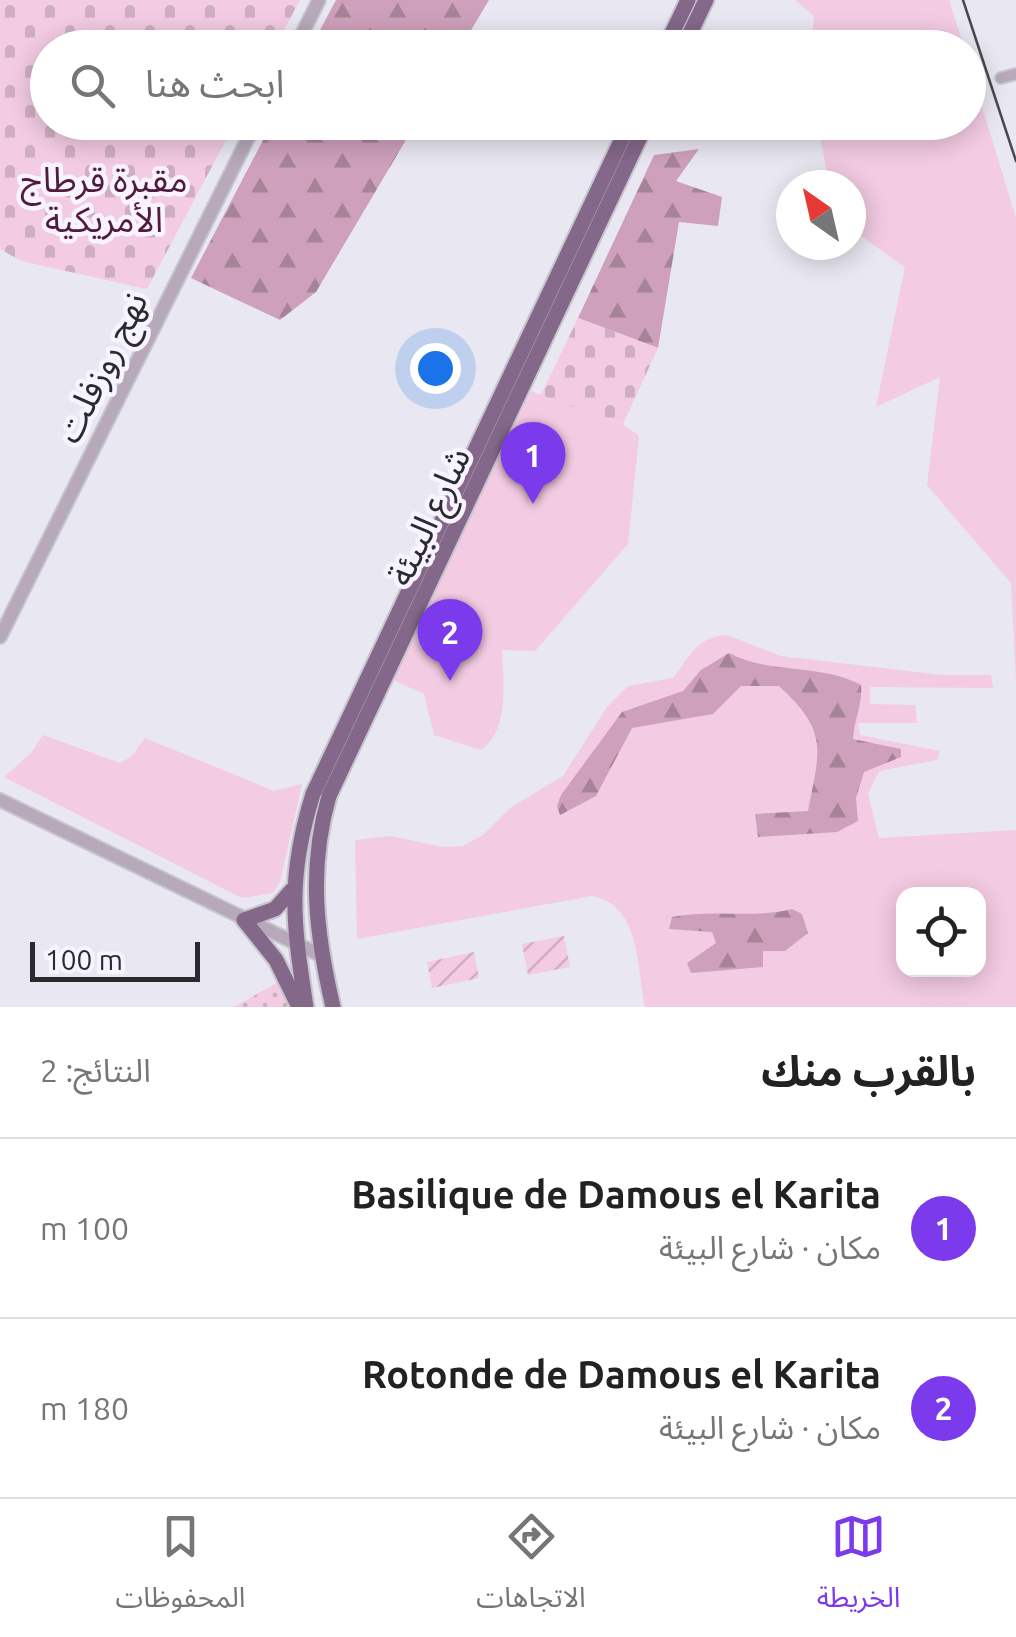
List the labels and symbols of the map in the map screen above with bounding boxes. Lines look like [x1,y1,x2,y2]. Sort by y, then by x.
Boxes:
park label: مقبرة قرطاج الأمريكية [20,159,188,240]
north arrow [776,170,866,260]
street label: نهج روزفلت [47,285,161,452]
your location [410,343,461,394]
pin: 1 [500,422,566,504]
street label: شارع البيئة [379,441,484,594]
pin: 2 [418,598,482,681]
scale bar [30,937,200,981]

